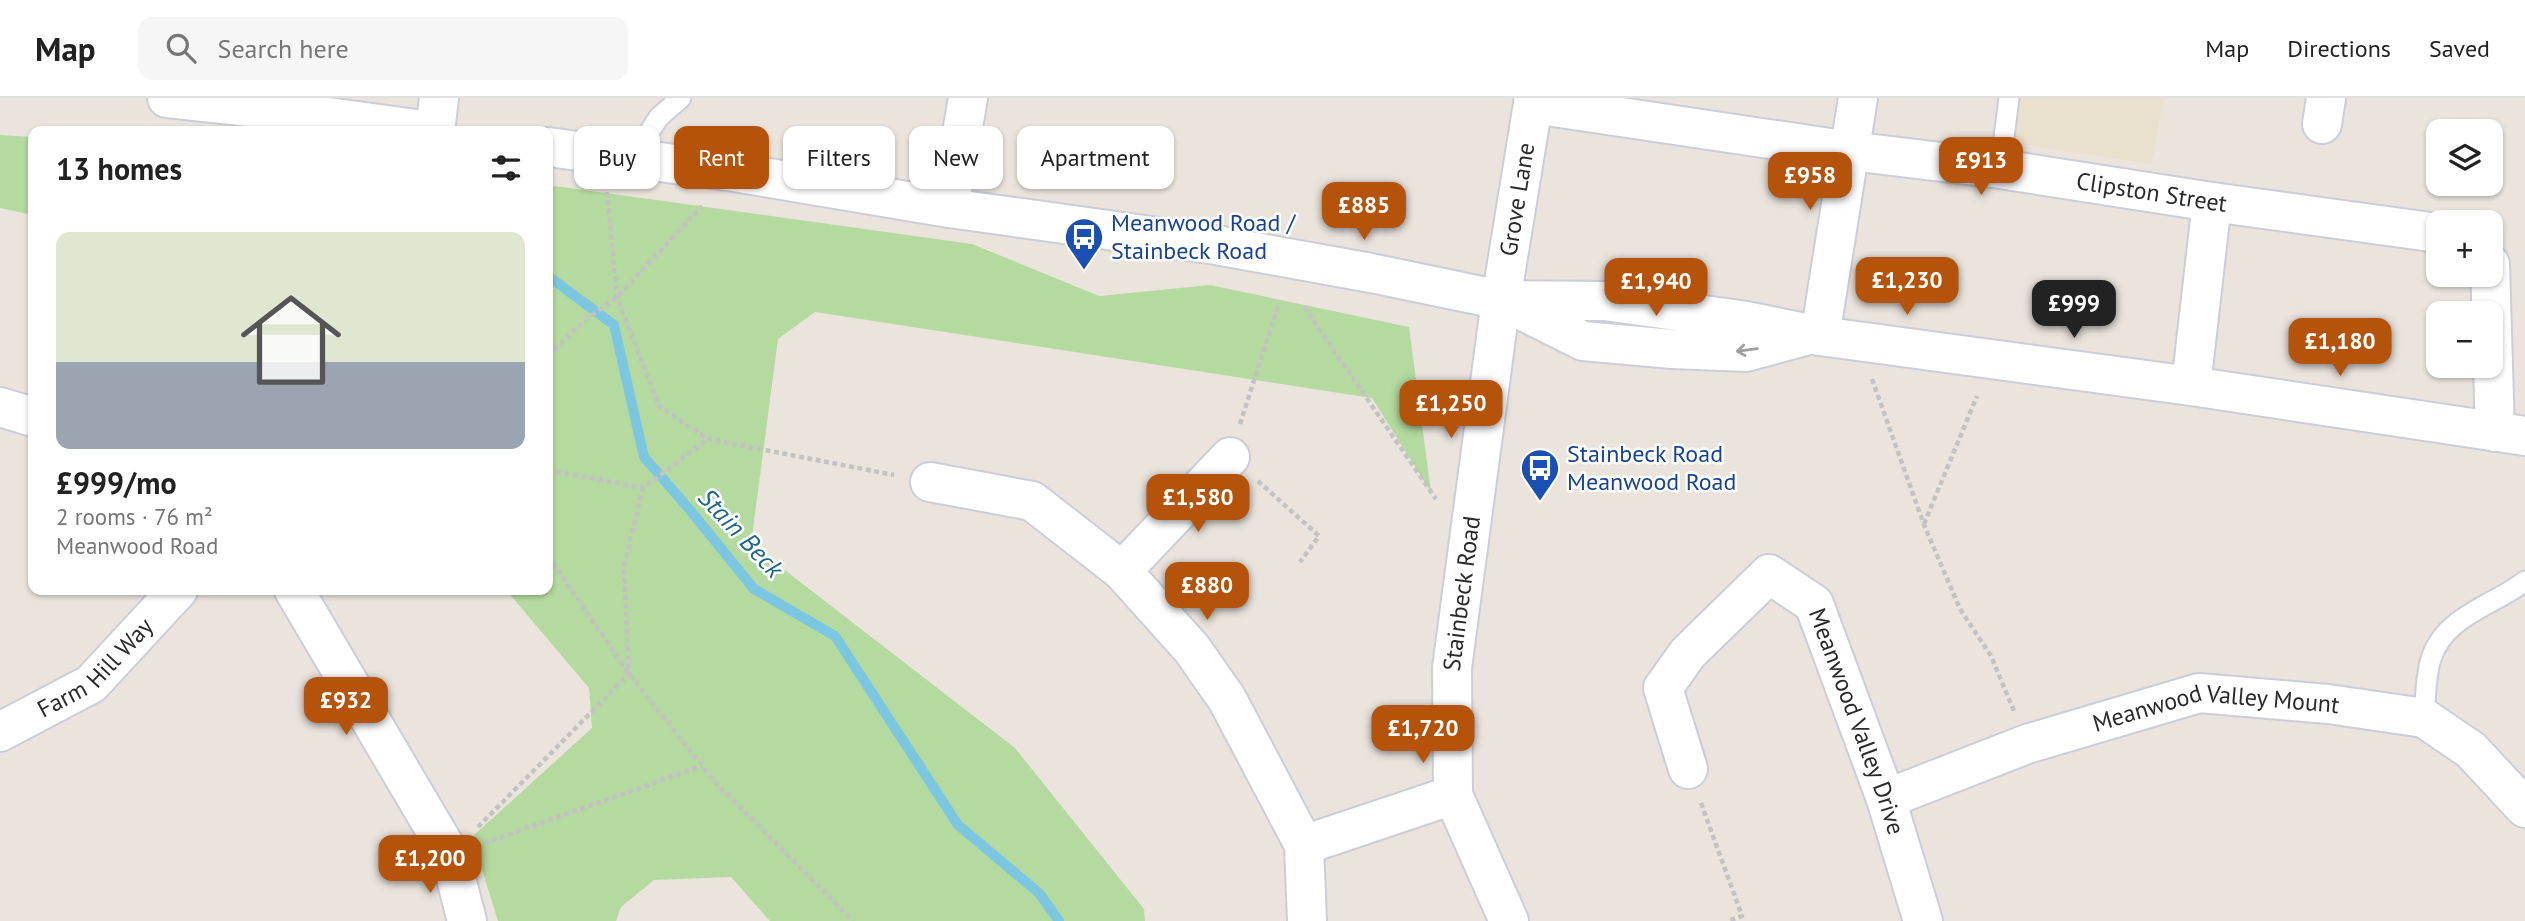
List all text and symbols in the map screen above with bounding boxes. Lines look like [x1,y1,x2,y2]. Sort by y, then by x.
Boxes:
search box [138,17,628,80]
text: Map [35,27,96,70]
icon: search [162,29,200,67]
text: Search here [218,32,349,65]
text: Map [2205,33,2249,64]
text: Directions [2287,33,2391,64]
text: Saved [2429,33,2490,64]
map controls [2426,119,2503,378]
button: layers [2426,119,2503,196]
chip: Buy [574,126,660,189]
chip: Rent [674,126,769,189]
chip: Filters [783,126,895,189]
chip: New [909,126,1003,189]
chip: Apartment [1017,126,1174,189]
pin: £913 [1940,138,2022,197]
street label: Grove Lane [1492,140,1541,258]
text: £913 [1955,145,2007,174]
text: 13 homes [56,149,182,188]
icon: filters [487,149,525,187]
pin: £958 [1769,152,1851,212]
text: £958 [1784,160,1836,189]
street label: Clipston Street [2074,165,2229,219]
pin: £885 [1323,183,1405,242]
text: £885 [1338,190,1390,219]
place label: Meanwood Road / Stainbeck Road [1111,207,1297,266]
button: + [2426,210,2503,287]
bus stop icon: Meanwood Road / Stainbeck Road [1063,216,1105,271]
pin: £1,940 [1599,258,1713,318]
pin: £1,230 [1850,258,1964,317]
text: £1,230 [1871,265,1943,294]
text: £1,940 [1620,266,1692,295]
icon: home [228,277,354,403]
pin: £999 [2033,280,2115,340]
text: £999 [2048,288,2100,317]
button: − [2426,301,2503,378]
pin: £1,180 [2283,318,2397,378]
text: £1,180 [2304,326,2376,355]
one-way arrow [1736,344,1759,357]
pin: £1,250 [1394,380,1508,440]
text: £1,250 [1415,388,1487,417]
place label: Stainbeck Road Meanwood Road [1567,438,1736,497]
bus stop icon: Stainbeck Road Meanwood Road [1519,447,1561,502]
text: £999/mo [56,463,177,502]
pin: £1,580 [1141,474,1255,534]
water label: Stain Beck [692,481,792,585]
text: £1,580 [1162,482,1234,511]
text: 2 rooms · 76 m² [56,502,213,531]
street label: Stainbeck Road [1436,514,1487,673]
text: Meanwood Road [56,531,218,560]
pin: £880 [1166,562,1248,622]
text: £880 [1181,570,1233,599]
street label: Meanwood Valley Drive [1802,604,1912,838]
street label: Farm Hill Way [32,611,159,724]
street label: Meanwood Valley Mount [2089,677,2341,739]
pin: £932 [305,678,387,737]
text: £932 [320,685,372,714]
pin: £1,720 [1366,706,1480,765]
text: £1,720 [1387,713,1459,742]
pin: £1,200 [373,836,487,895]
text: £1,200 [394,843,466,872]

